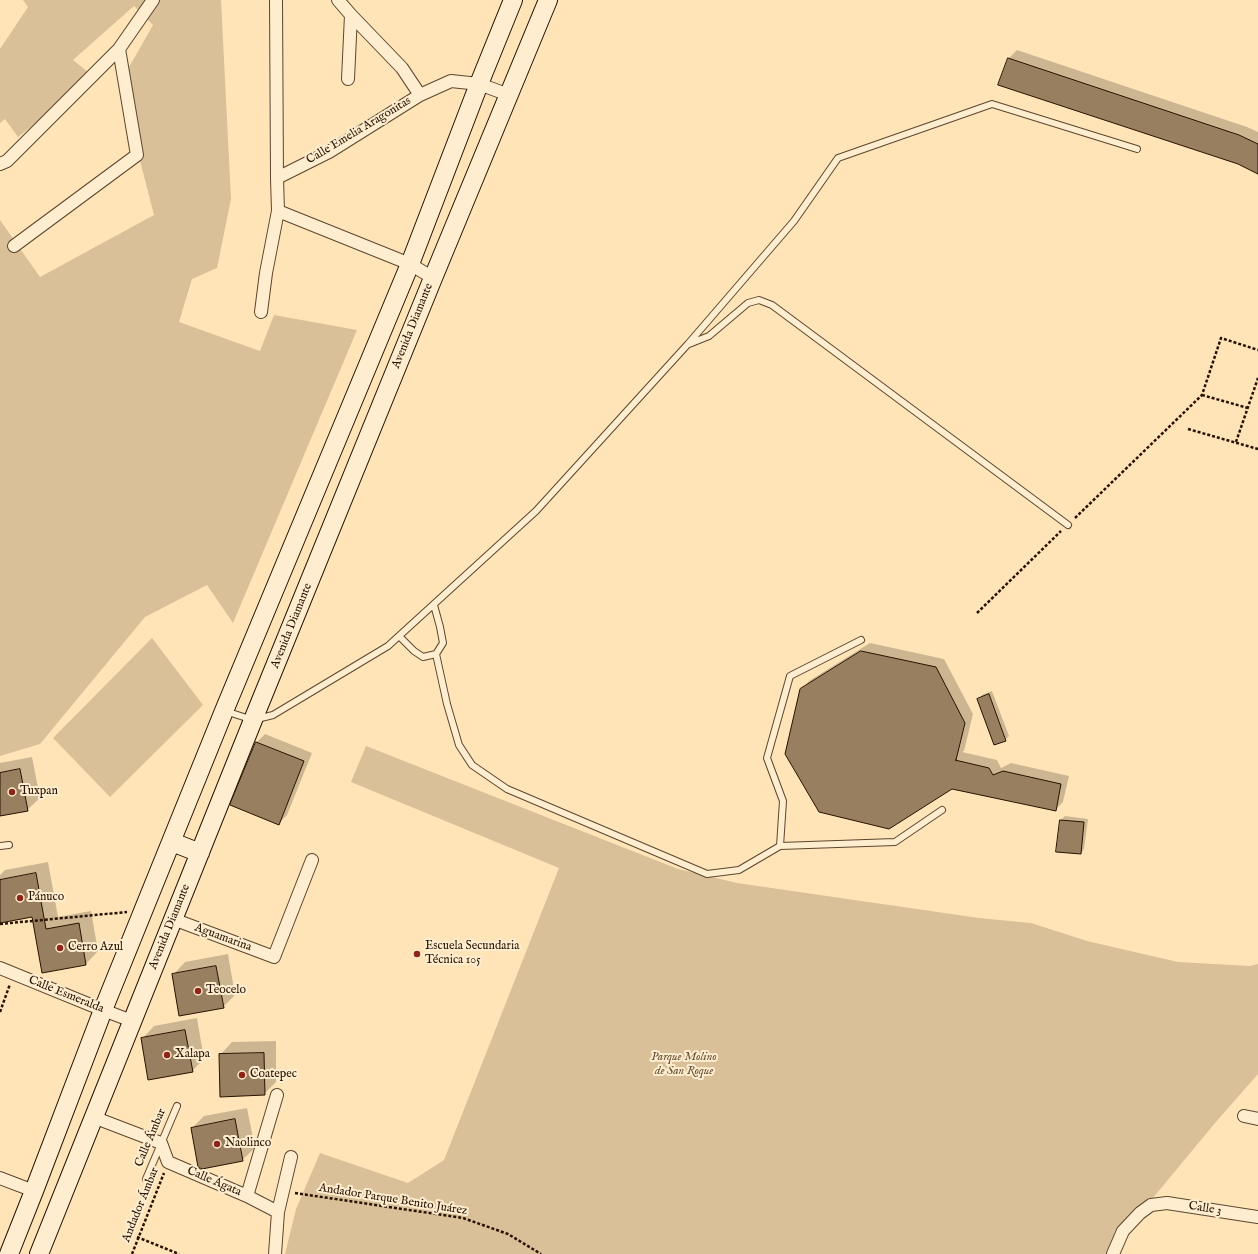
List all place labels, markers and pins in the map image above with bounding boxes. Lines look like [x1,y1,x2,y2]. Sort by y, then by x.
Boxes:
place label: Tuxpan [20,785,58,799]
marker: Tuxpan [7,787,17,797]
place label: Pánuco [28,891,64,905]
marker: Pánuco [15,893,25,903]
place label: Escuela Secundaria Técnica 105 [425,940,519,968]
place label: Cerro Azul [68,941,123,955]
marker: Cerro Azul [55,943,65,953]
marker: Escuela Secundaria Técnica 105 [412,949,422,959]
place label: Teocelo [206,984,246,998]
marker: Teocelo [193,986,203,996]
place label: Xalapa [175,1048,210,1062]
marker: Xalapa [162,1050,172,1060]
place label: Coatepec [250,1068,297,1082]
marker: Coatepec [237,1070,247,1080]
place label: Naolinco [225,1137,271,1151]
marker: Naolinco [212,1139,222,1149]

